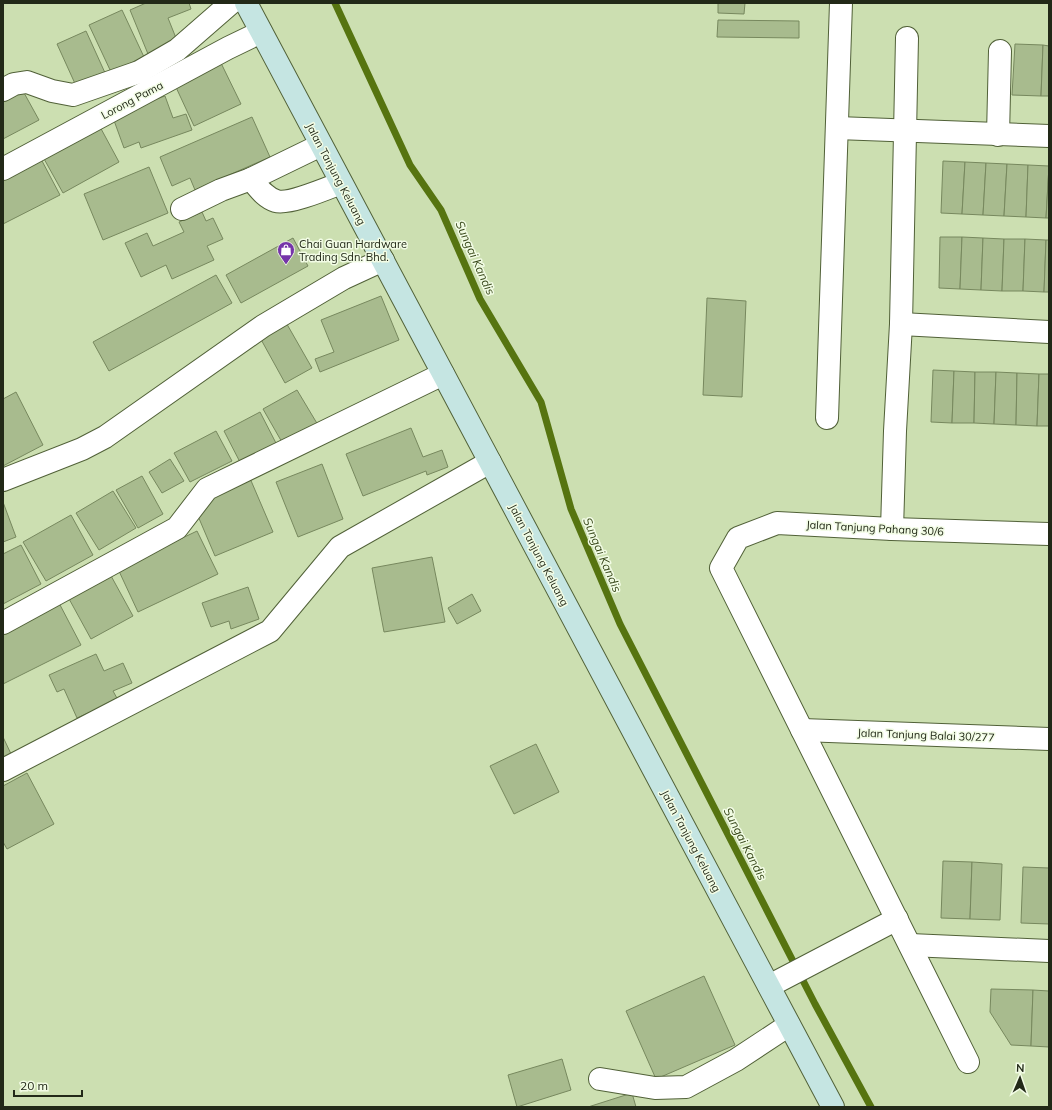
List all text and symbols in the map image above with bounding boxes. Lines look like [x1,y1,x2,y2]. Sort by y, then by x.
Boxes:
street label: Lorong Pama [99,78,165,122]
street label: Jalan Tanjung Keluang [303,120,369,228]
water label: Sungai Kandis [452,218,499,297]
place label: Chai Guan Hardware Trading Sdn. Bhd. [299,237,407,264]
shop icon: Chai Guan Hardware Trading Sdn. Bhd. [276,240,296,265]
street label: Jalan Tanjung Keluang [506,501,572,609]
water label: Sungai Kandis [580,515,625,594]
street label: Jalan Tanjung Pahang 30/6 [806,517,945,539]
street label: Jalan Tanjung Balai 30/277 [857,726,995,744]
street label: Jalan Tanjung Keluang [658,787,724,895]
water label: Sungai Kandis [721,805,770,883]
north arrow [1000,1058,1040,1098]
text: N [1016,1061,1025,1075]
scale bar [14,1072,82,1098]
text: 20 m [20,1078,48,1093]

